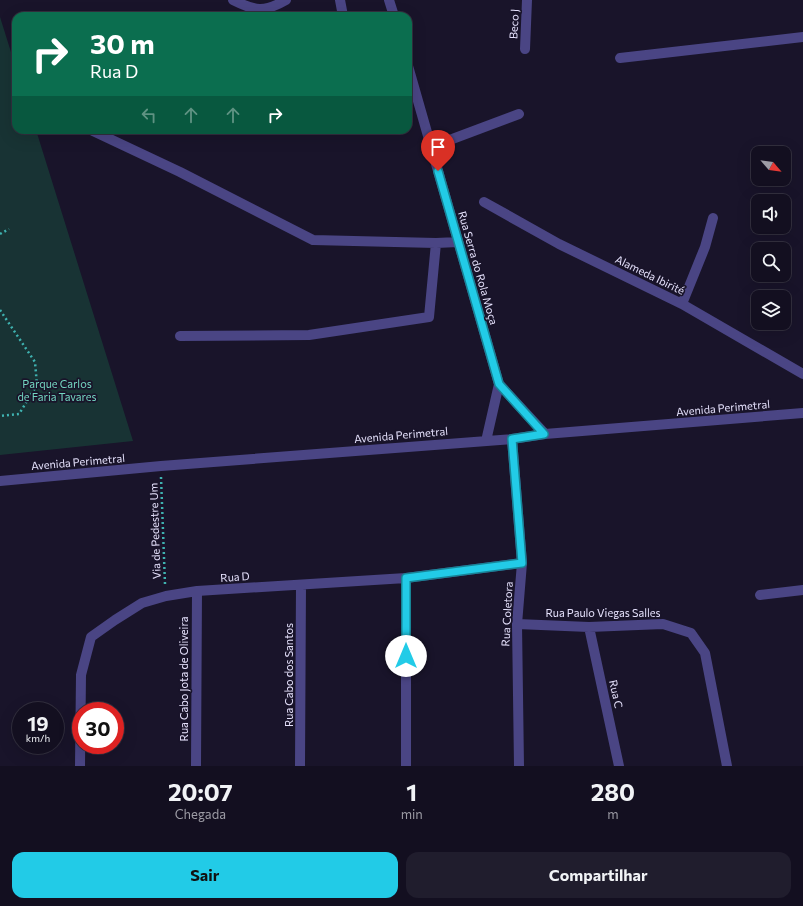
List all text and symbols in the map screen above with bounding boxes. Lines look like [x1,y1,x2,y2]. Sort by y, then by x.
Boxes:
street label: Beco J [506,9,522,39]
text: 30 m [90,26,155,60]
icon: right [24,28,76,80]
text: Rua D [90,60,138,82]
icon: left [138,104,160,126]
icon: ahead [180,104,202,126]
icon: ahead [222,104,244,126]
icon: right [264,104,286,126]
pin [421,130,455,171]
icon: arrive [427,136,449,158]
north arrow [751,146,791,186]
map controls [751,146,791,330]
button: sound [751,194,791,234]
street label: Rua Serra do Rola Moça [456,210,501,326]
button: search [751,242,791,282]
street label: Alameda Ibirité [613,252,687,297]
button: layers [751,290,791,330]
park label: Parque Carlos de Faria Tavares [17,377,97,403]
street label: Avenida Perimetral [675,397,770,418]
street label: Avenida Perimetral [353,424,448,445]
street label: Avenida Perimetral [30,451,125,472]
street label: Via de Pedestre Um [146,483,163,579]
street label: Rua D [220,569,250,584]
street label: Rua Coletora [498,581,515,647]
street label: Rua Paulo Viegas Salles [545,606,661,619]
street label: Rua Cabo Jota de Oliveira [177,617,191,741]
street label: Rua Cabo dos Santos [282,623,295,727]
position arrow [385,635,427,677]
street label: Rua C [607,678,626,709]
speed limit sign: 30 [72,702,124,754]
text: 19 [27,711,49,735]
text: km/h [26,732,50,744]
text: 20:07 [168,777,233,806]
text: 1 [406,777,417,806]
text: 280 [591,777,635,806]
text: Chegada [175,806,226,822]
text: min [401,806,423,822]
text: m [607,806,619,822]
button: Sair [12,852,398,898]
button: Compartilhar [406,852,791,898]

